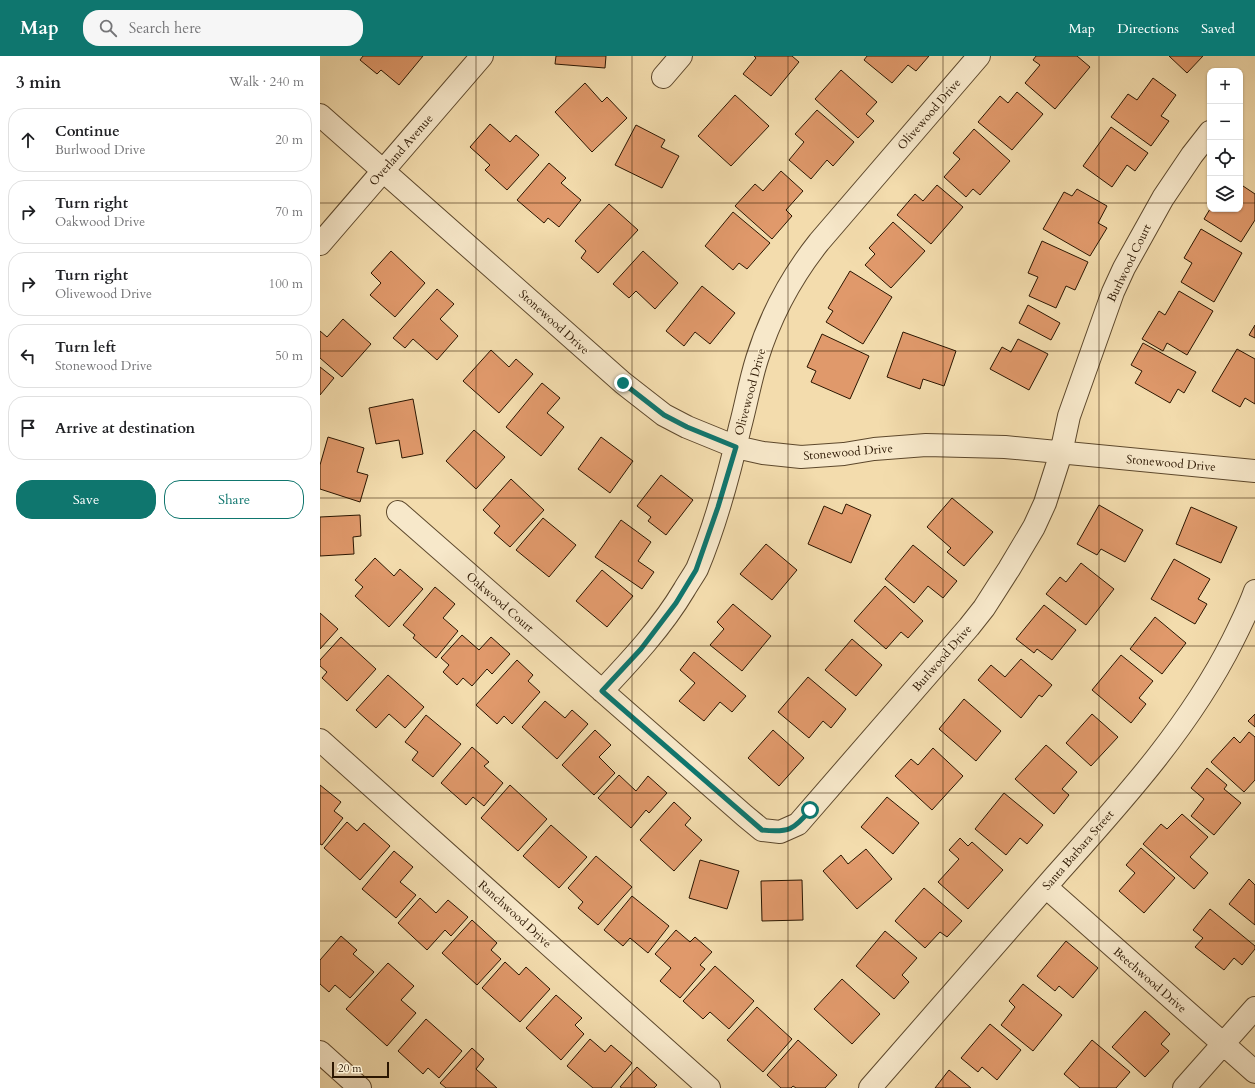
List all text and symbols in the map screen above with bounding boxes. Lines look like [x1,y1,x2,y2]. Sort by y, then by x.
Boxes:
search box [83,10,363,46]
text: Map [20,15,59,41]
icon: search [97,17,119,39]
text: Search here [129,18,201,38]
text: Map [1069,19,1095,38]
text: Directions [1117,19,1179,38]
text: Saved [1201,19,1235,38]
map controls [1207,68,1243,212]
button: + [1207,68,1243,104]
text: 3 min [16,71,61,94]
text: Walk · 240 m [229,73,304,91]
street label: Olivewood Drive [894,75,964,153]
button: − [1207,104,1243,140]
street label: Overland Avenue [365,111,437,189]
text: Continue [55,121,120,141]
icon: ahead [17,129,39,151]
text: 20 m [275,131,303,149]
button: locate [1207,140,1243,176]
text: Burlwood Drive [55,141,145,159]
button: layers [1207,176,1243,212]
text: Turn right [55,193,128,213]
icon: right [17,201,39,223]
text: 70 m [275,203,303,221]
text: Oakwood Drive [55,213,145,231]
street label: Burlwood Court [1103,221,1155,305]
text: Turn right [55,265,128,285]
icon: right [17,273,39,295]
text: 100 m [269,275,303,293]
text: Olivewood Drive [55,285,152,303]
street label: Stonewood Drive [515,286,593,358]
text: Turn left [55,337,116,357]
icon: left [17,345,39,367]
text: 50 m [275,347,303,365]
street label: Olivewood Drive [731,347,769,437]
text: Stonewood Drive [55,357,152,375]
route end [614,374,632,392]
icon: arrive [17,417,39,439]
text: Arrive at destination [55,418,195,438]
street label: Stonewood Drive [803,440,893,464]
street label: Stonewood Drive [1126,451,1216,475]
button: Save [16,480,156,519]
button: Share [164,480,304,519]
street label: Oakwood Court [463,568,537,636]
street label: Burlwood Drive [909,621,975,695]
route start [801,801,819,819]
street label: Santa Barbara Street [1039,806,1117,893]
street label: Ranchwood Drive [475,877,555,951]
street label: Beechwood Drive [1110,944,1190,1016]
scale bar [332,1060,389,1079]
text: 20 m [338,1061,362,1076]

